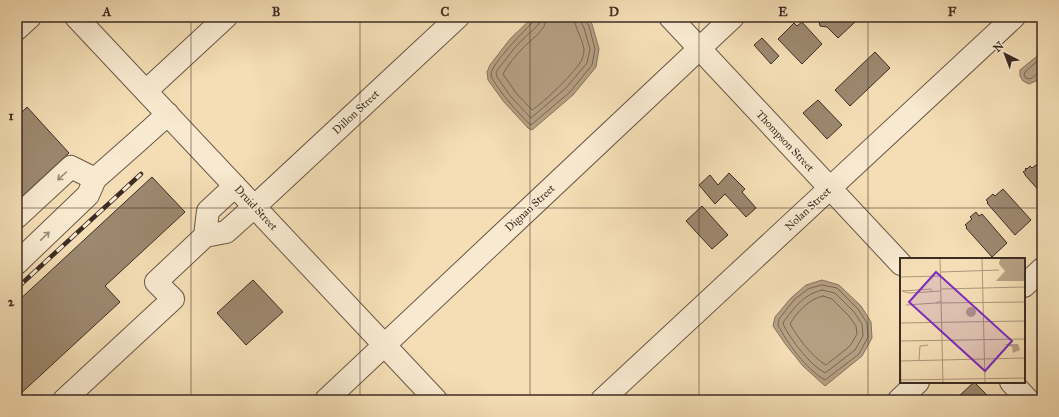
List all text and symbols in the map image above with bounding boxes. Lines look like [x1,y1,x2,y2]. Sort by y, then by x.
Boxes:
text: A [102,4,112,20]
text: B [272,4,281,20]
text: C [441,4,450,20]
text: D [609,4,619,20]
text: E [778,4,788,20]
text: F [948,4,957,20]
north arrow [985,34,1025,74]
text: N [991,39,1007,55]
street label: Dillon Street [330,87,382,137]
text: 1 [8,108,14,124]
street label: Thompson Street [753,108,817,174]
one-way arrow [57,171,67,181]
street label: Dignan Street [503,182,558,234]
street label: Druid Street [232,183,280,233]
street label: Nolan Street [782,184,834,234]
one-way arrow [40,231,50,241]
inset map [900,258,1025,383]
text: 2 [8,294,15,310]

